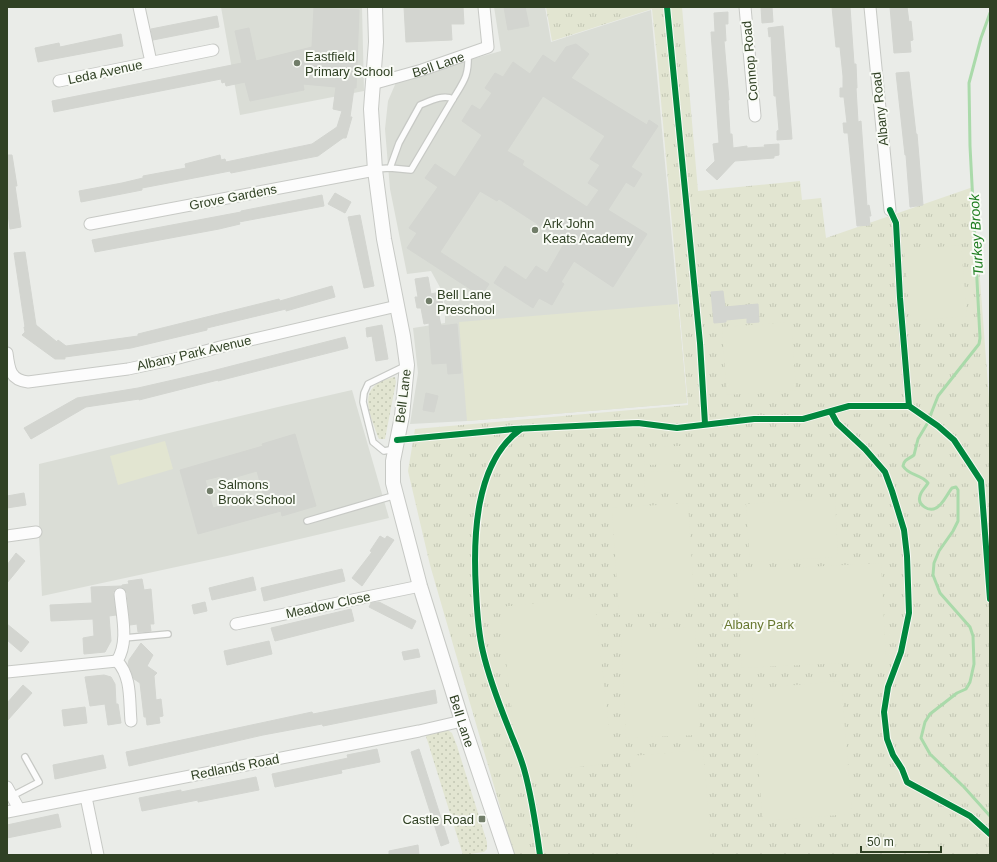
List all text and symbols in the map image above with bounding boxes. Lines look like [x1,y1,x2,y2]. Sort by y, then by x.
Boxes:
street label: Connop Road [739,20,761,102]
street label: Bell Lane [410,48,466,80]
place label: Eastfield Primary School [305,49,393,79]
street label: Leda Avenue [66,57,144,87]
marker: Eastfield Primary School [292,58,302,68]
street label: Albany Road [869,71,891,147]
street label: Grove Gardens [188,181,279,213]
water label: Turkey Brook [966,193,986,276]
place label: Ark John Keats Academy [543,216,634,246]
marker: Ark John Keats Academy [530,225,540,235]
place label: Bell Lane Preschool [437,287,495,317]
marker: Bell Lane Preschool [424,296,434,306]
street label: Albany Park Avenue [135,333,253,373]
street label: Bell Lane [392,368,414,424]
place label: Salmons Brook School [218,477,295,507]
marker: Salmons Brook School [205,486,215,496]
street label: Meadow Close [284,589,372,621]
park label: Albany Park [724,617,795,632]
street label: Bell Lane [447,693,478,749]
street label: Redlands Road [190,751,280,783]
place label: Castle Road [402,812,474,827]
marker: Castle Road [477,814,487,824]
scale bar [861,828,941,854]
text: 50 m [867,835,894,849]

